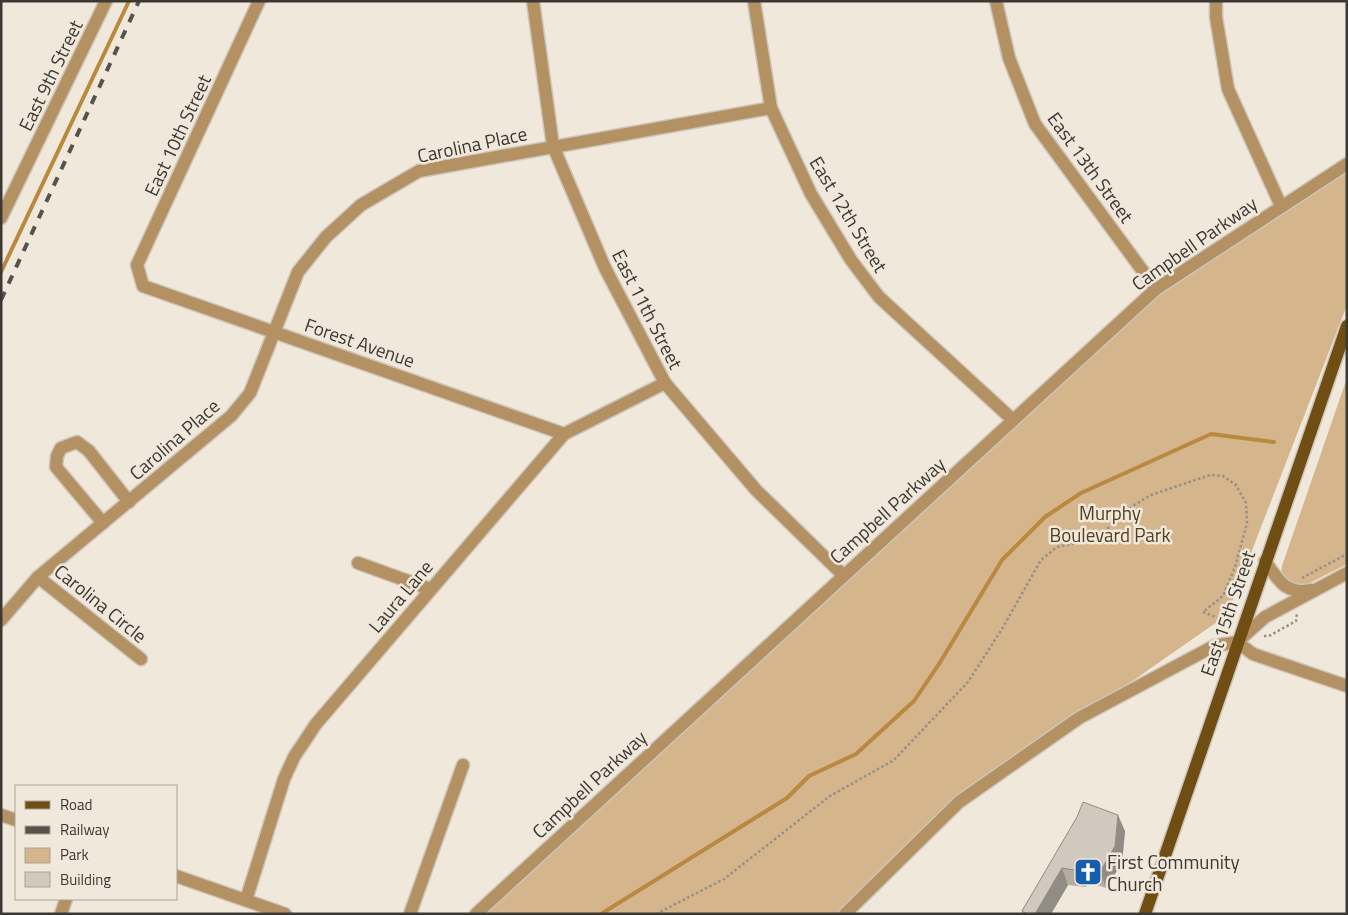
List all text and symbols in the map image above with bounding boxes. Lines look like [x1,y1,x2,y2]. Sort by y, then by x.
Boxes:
street label: East 9th Street [11,14,90,135]
street label: East 10th Street [136,69,218,201]
street label: East 13th Street [1041,105,1141,229]
street label: Carolina Place [414,118,530,170]
street label: East 12th Street [803,150,895,278]
street label: Campbell Parkway [1125,189,1263,297]
street label: East 11th Street [605,244,691,374]
street label: Forest Avenue [301,310,419,374]
street label: Carolina Place [122,391,226,487]
street label: Campbell Parkway [822,450,952,570]
park label: Murphy Boulevard Park [1049,498,1171,549]
street label: East 15th Street [1192,546,1262,680]
street label: Laura Lane [361,553,439,639]
street label: Carolina Circle [48,557,154,649]
street label: Campbell Parkway [525,723,653,845]
legend [15,785,178,900]
text: Road [60,793,92,816]
text: Railway [60,818,110,841]
text: Park [60,843,89,866]
place label: First Community Church [1107,847,1240,898]
church icon: First Community Church [1073,857,1103,887]
text: Building [60,868,111,891]

